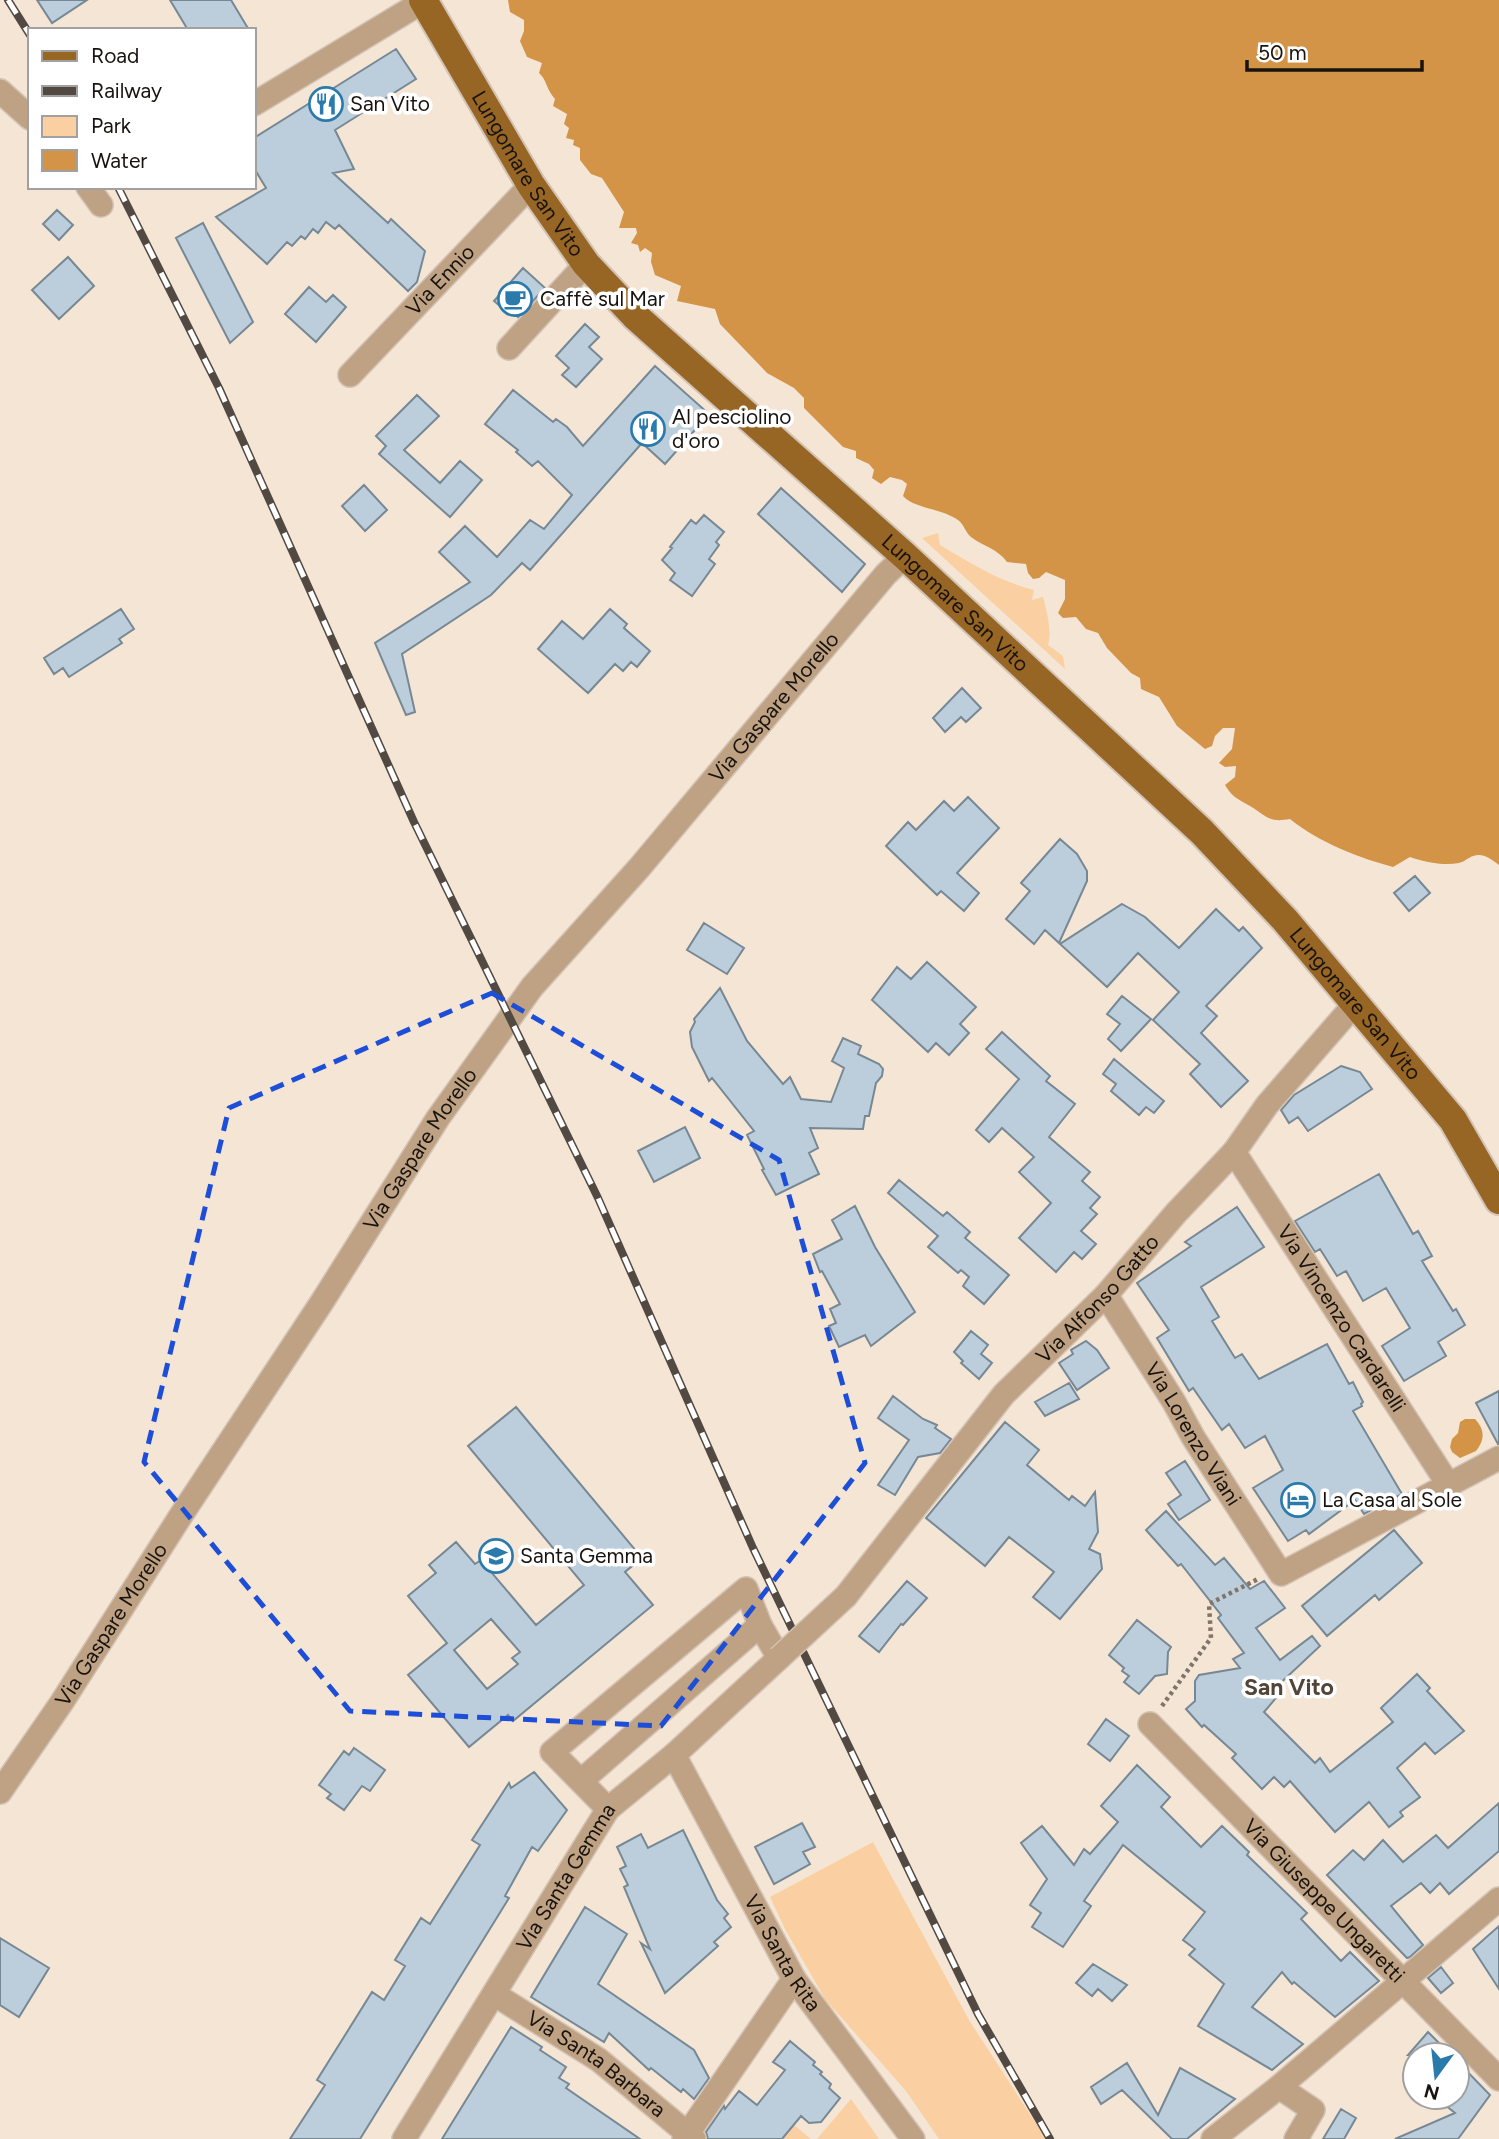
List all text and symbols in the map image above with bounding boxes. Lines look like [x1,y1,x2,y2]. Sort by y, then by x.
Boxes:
legend [28,28,256,189]
scale bar [1247,28,1422,72]
text: 50 m [1258,40,1307,65]
text: Road [91,43,139,68]
text: Railway [91,78,162,103]
restaurant icon: San Vito [307,85,345,123]
street label: Lungomare San Vito [467,86,590,261]
place label: San Vito [350,91,430,116]
text: Park [91,113,132,138]
text: Water [91,148,147,173]
street label: Via Ennio [400,239,479,320]
cafe icon: Caffè sul Mar [496,280,534,318]
place label: Caffè sul Mar [540,286,665,311]
place label: Al pesciolino d'oro [672,404,792,453]
restaurant icon: Al pesciolino d'oro [629,410,667,448]
street label: Lungomare San Vito [877,528,1034,677]
street label: Via Gaspare Morello [703,627,844,787]
street label: Lungomare San Vito [1285,922,1427,1085]
street label: Via Gaspare Morello [358,1063,482,1235]
street label: Via Vincenzo Cardarelli [1272,1220,1411,1416]
street label: Via Alfonso Gatto [1031,1229,1164,1368]
street label: Via Lorenzo Viani [1140,1358,1247,1510]
hotel icon: La Casa al Sole [1279,1481,1317,1519]
place label: La Casa al Sole [1322,1487,1462,1512]
school or university icon: Santa Gemma [477,1537,515,1575]
street label: Via Gaspare Morello [50,1538,172,1711]
place label: Santa Gemma [520,1543,653,1568]
district label: San Vito [1244,1673,1334,1701]
street label: Via Santa Gemma [511,1799,620,1955]
street label: Via Giuseppe Ungaretti [1238,1813,1410,1988]
street label: Via Santa Rita [739,1890,827,2016]
street label: Via Santa Barbara [522,2005,671,2122]
north arrow [1401,2041,1471,2111]
text: N [1422,2079,1442,2105]

